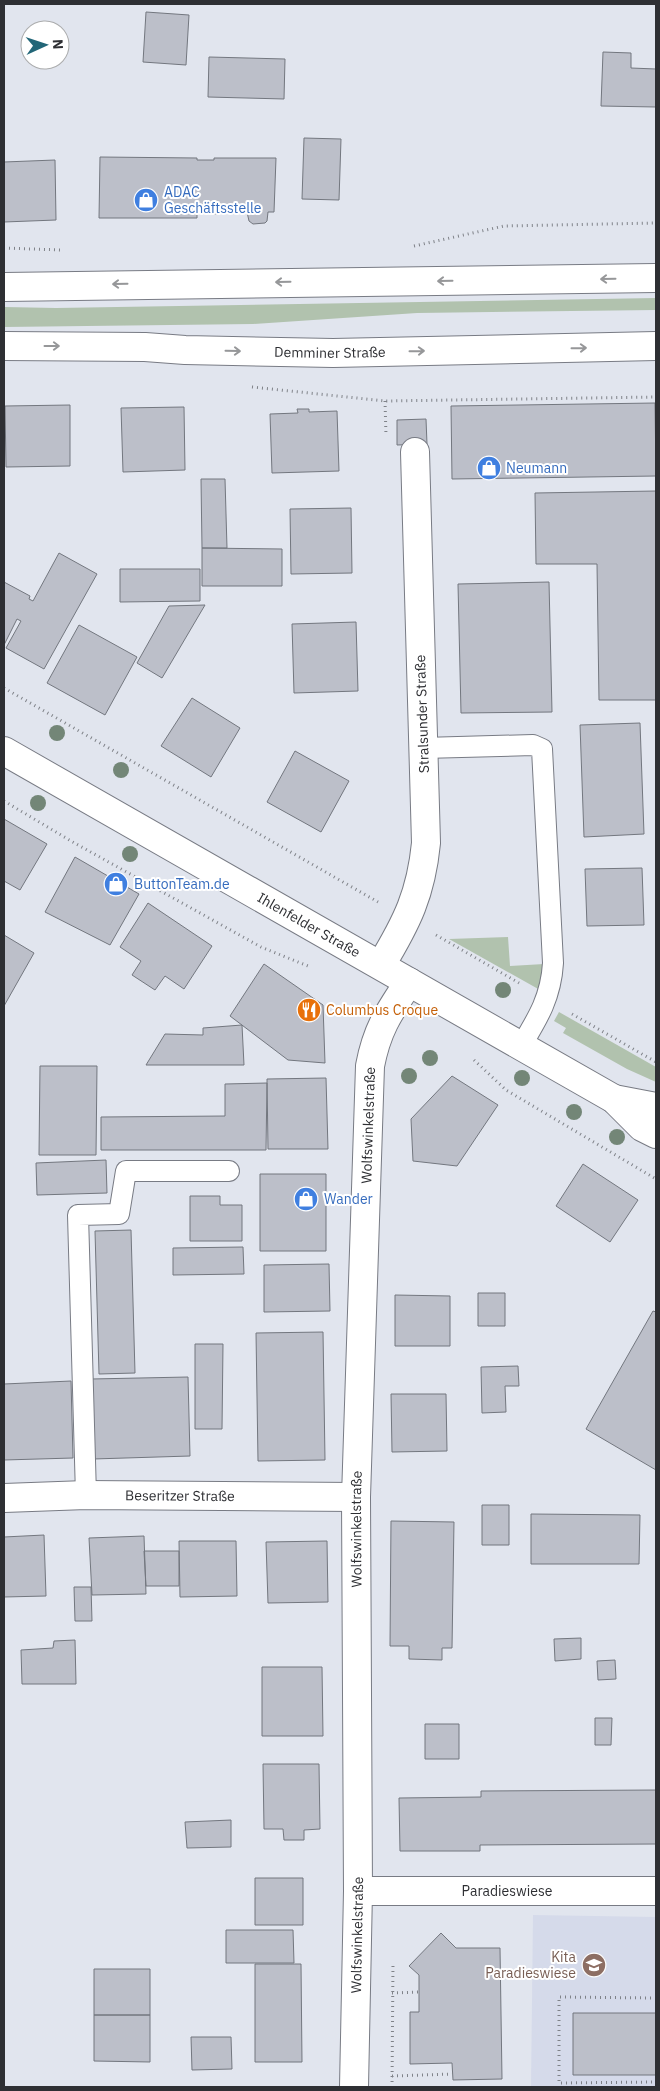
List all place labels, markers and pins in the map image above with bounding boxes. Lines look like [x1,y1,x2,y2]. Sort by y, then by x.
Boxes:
place label: ADAC Geschäftsstelle [164,183,262,217]
shop icon: ADAC Geschäftsstelle [133,187,159,213]
shop icon: Neumann [476,455,502,481]
place label: Neumann [506,459,567,477]
shop icon: ButtonTeam.de [103,871,129,897]
place label: ButtonTeam.de [134,875,230,893]
restaurant icon: Columbus Croque [296,997,322,1023]
place label: Columbus Croque [326,1001,438,1019]
shop icon: Wander [293,1186,319,1212]
place label: Wander [324,1190,373,1208]
place label: Kita Paradieswiese [485,1948,577,1982]
school or university icon: Kita Paradieswiese [581,1952,607,1978]

